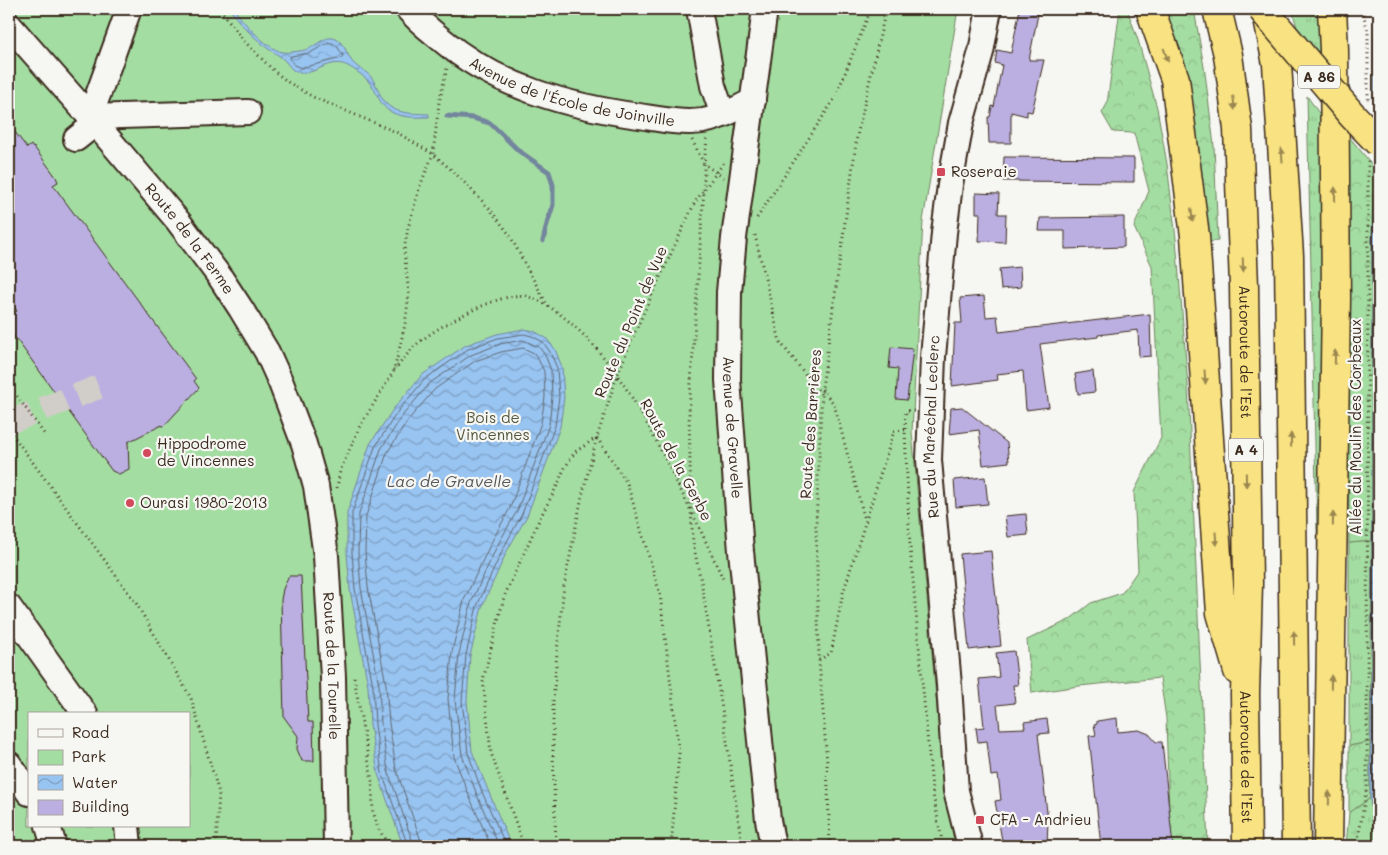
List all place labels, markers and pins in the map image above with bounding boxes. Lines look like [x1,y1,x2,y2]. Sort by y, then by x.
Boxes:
place label: Roseraie [951,161,1017,181]
marker: Roseraie [935,166,947,178]
place label: Hippodrome de Vincennes [157,433,254,470]
marker: Hippodrome de Vincennes [141,447,153,459]
place label: Ourasi 1980-2013 [140,492,267,512]
marker: Ourasi 1980-2013 [124,497,136,509]
place label: CFA - Andrieu [990,809,1092,829]
marker: CFA - Andrieu [974,814,986,826]

